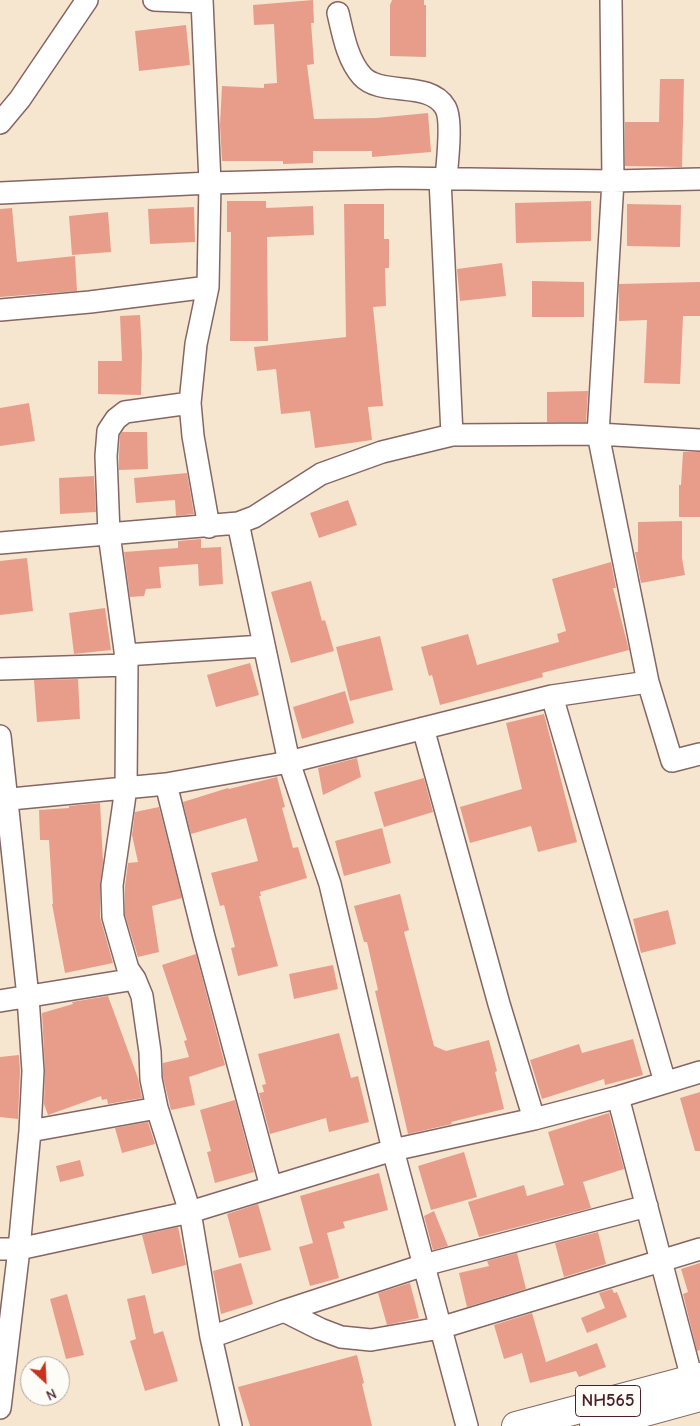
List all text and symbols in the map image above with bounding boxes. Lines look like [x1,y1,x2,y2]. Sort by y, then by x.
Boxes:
north arrow [20,1356,70,1406]
text: N [43,1385,59,1404]
road number: NH565 [576,1385,640,1416]

